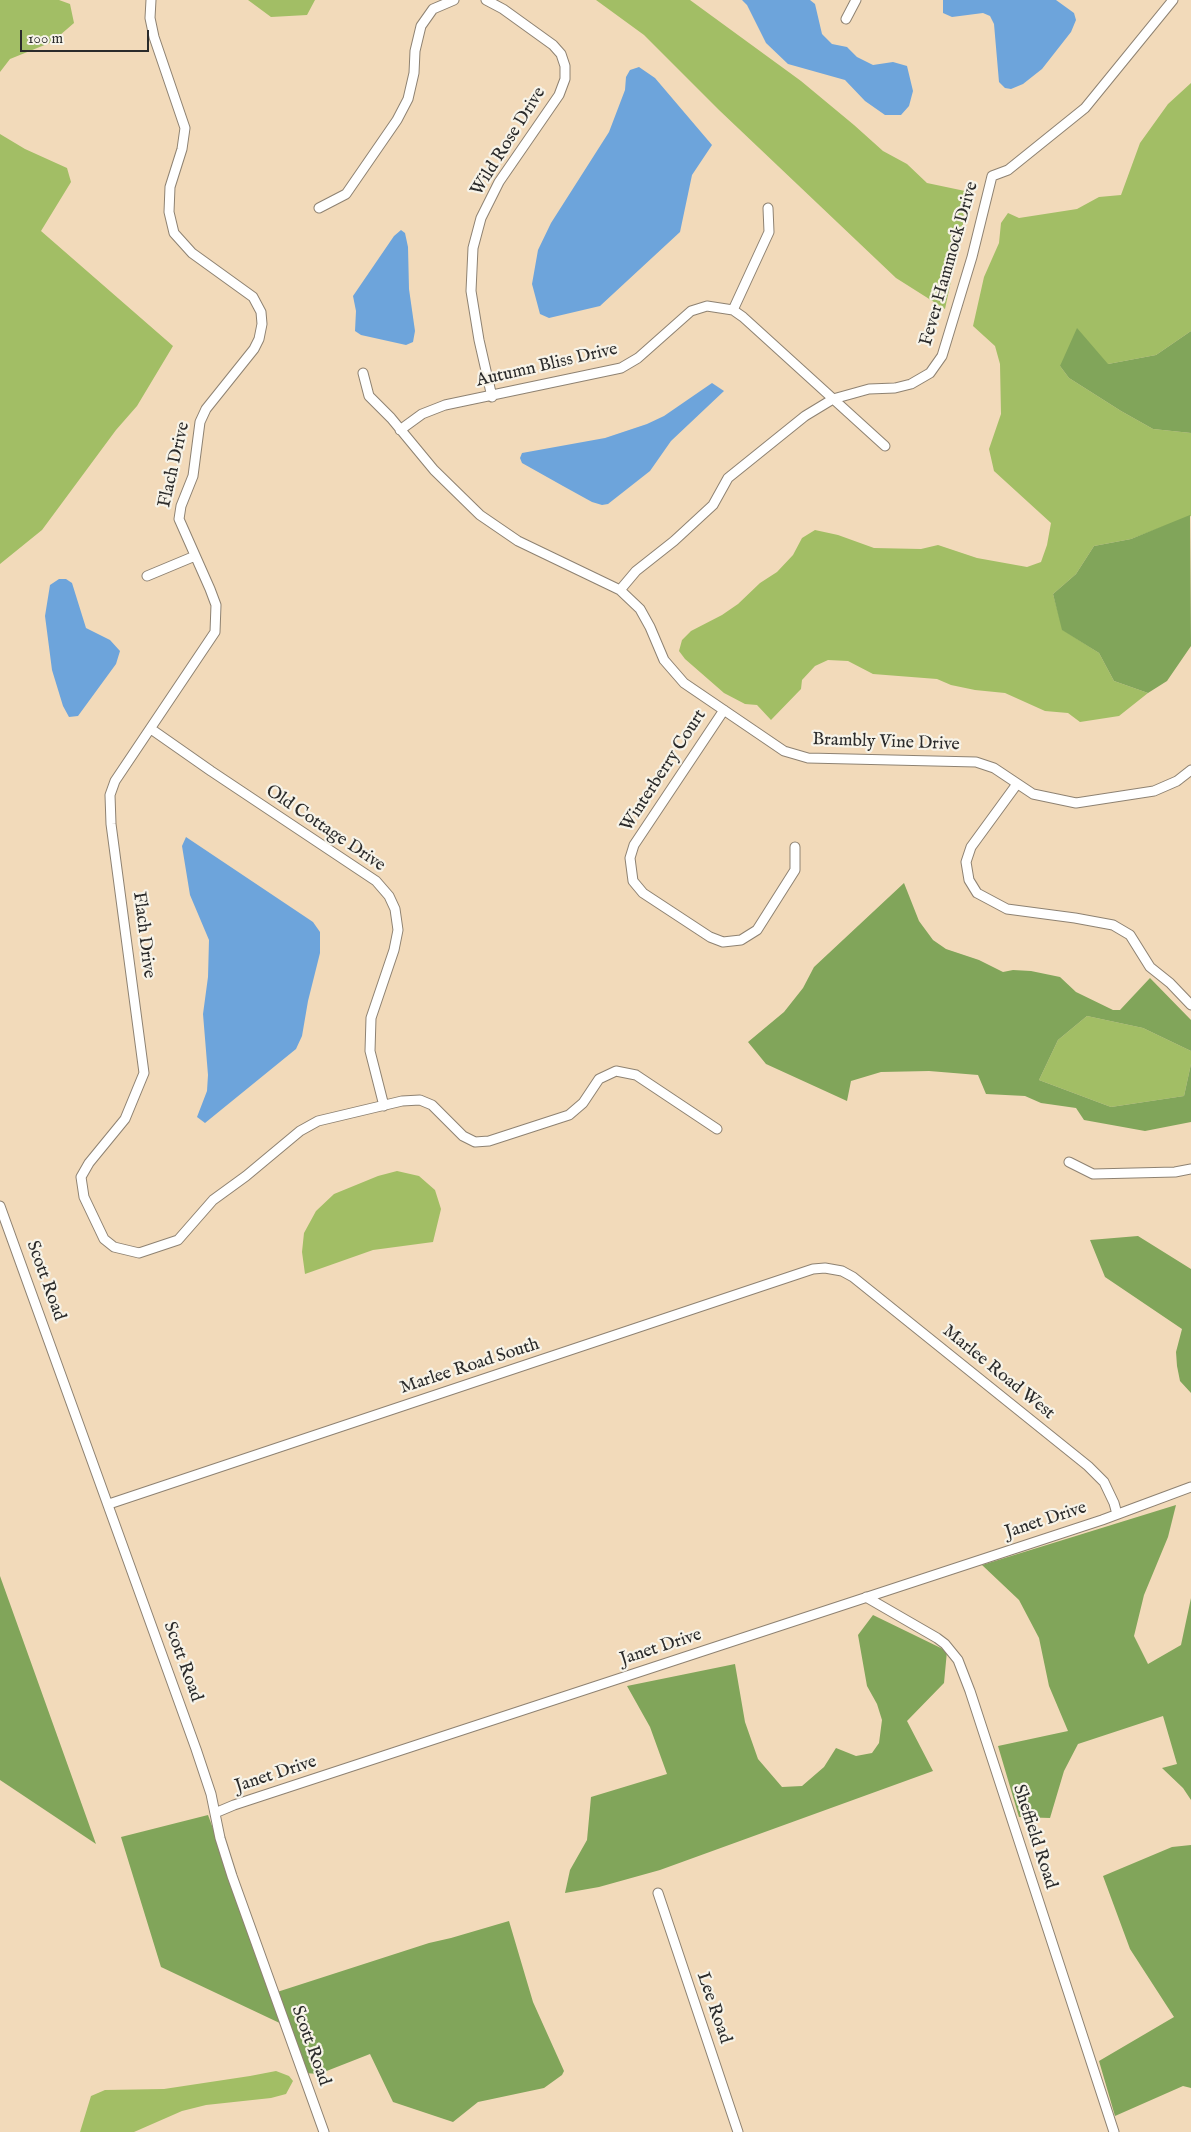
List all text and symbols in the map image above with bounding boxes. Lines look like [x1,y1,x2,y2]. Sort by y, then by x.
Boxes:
scale bar [22,20,151,52]
text: 100 m [28,29,63,48]
street label: Wild Rose Drive [467,84,551,200]
street label: Fever Hammock Drive [916,179,984,349]
street label: Autumn Bliss Drive [474,339,620,393]
street label: Flach Drive [155,420,195,510]
street label: Winterberry Court [617,706,711,836]
street label: Brambly Vine Drive [812,730,960,756]
street label: Old Cottage Drive [261,781,389,877]
street label: Flach Drive [127,890,159,980]
street label: Scott Road [21,1238,69,1324]
street label: Marlee Road West [937,1321,1059,1425]
street label: Marlee Road South [398,1334,542,1400]
street label: Janet Drive [1002,1498,1090,1544]
street label: Scott Road [158,1619,206,1705]
street label: Janet Drive [617,1625,705,1671]
street label: Janet Drive [232,1752,320,1798]
street label: Sheffield Road [1007,1782,1061,1892]
street label: Lee Road [691,1969,735,2047]
street label: Scott Road [286,2003,334,2089]

